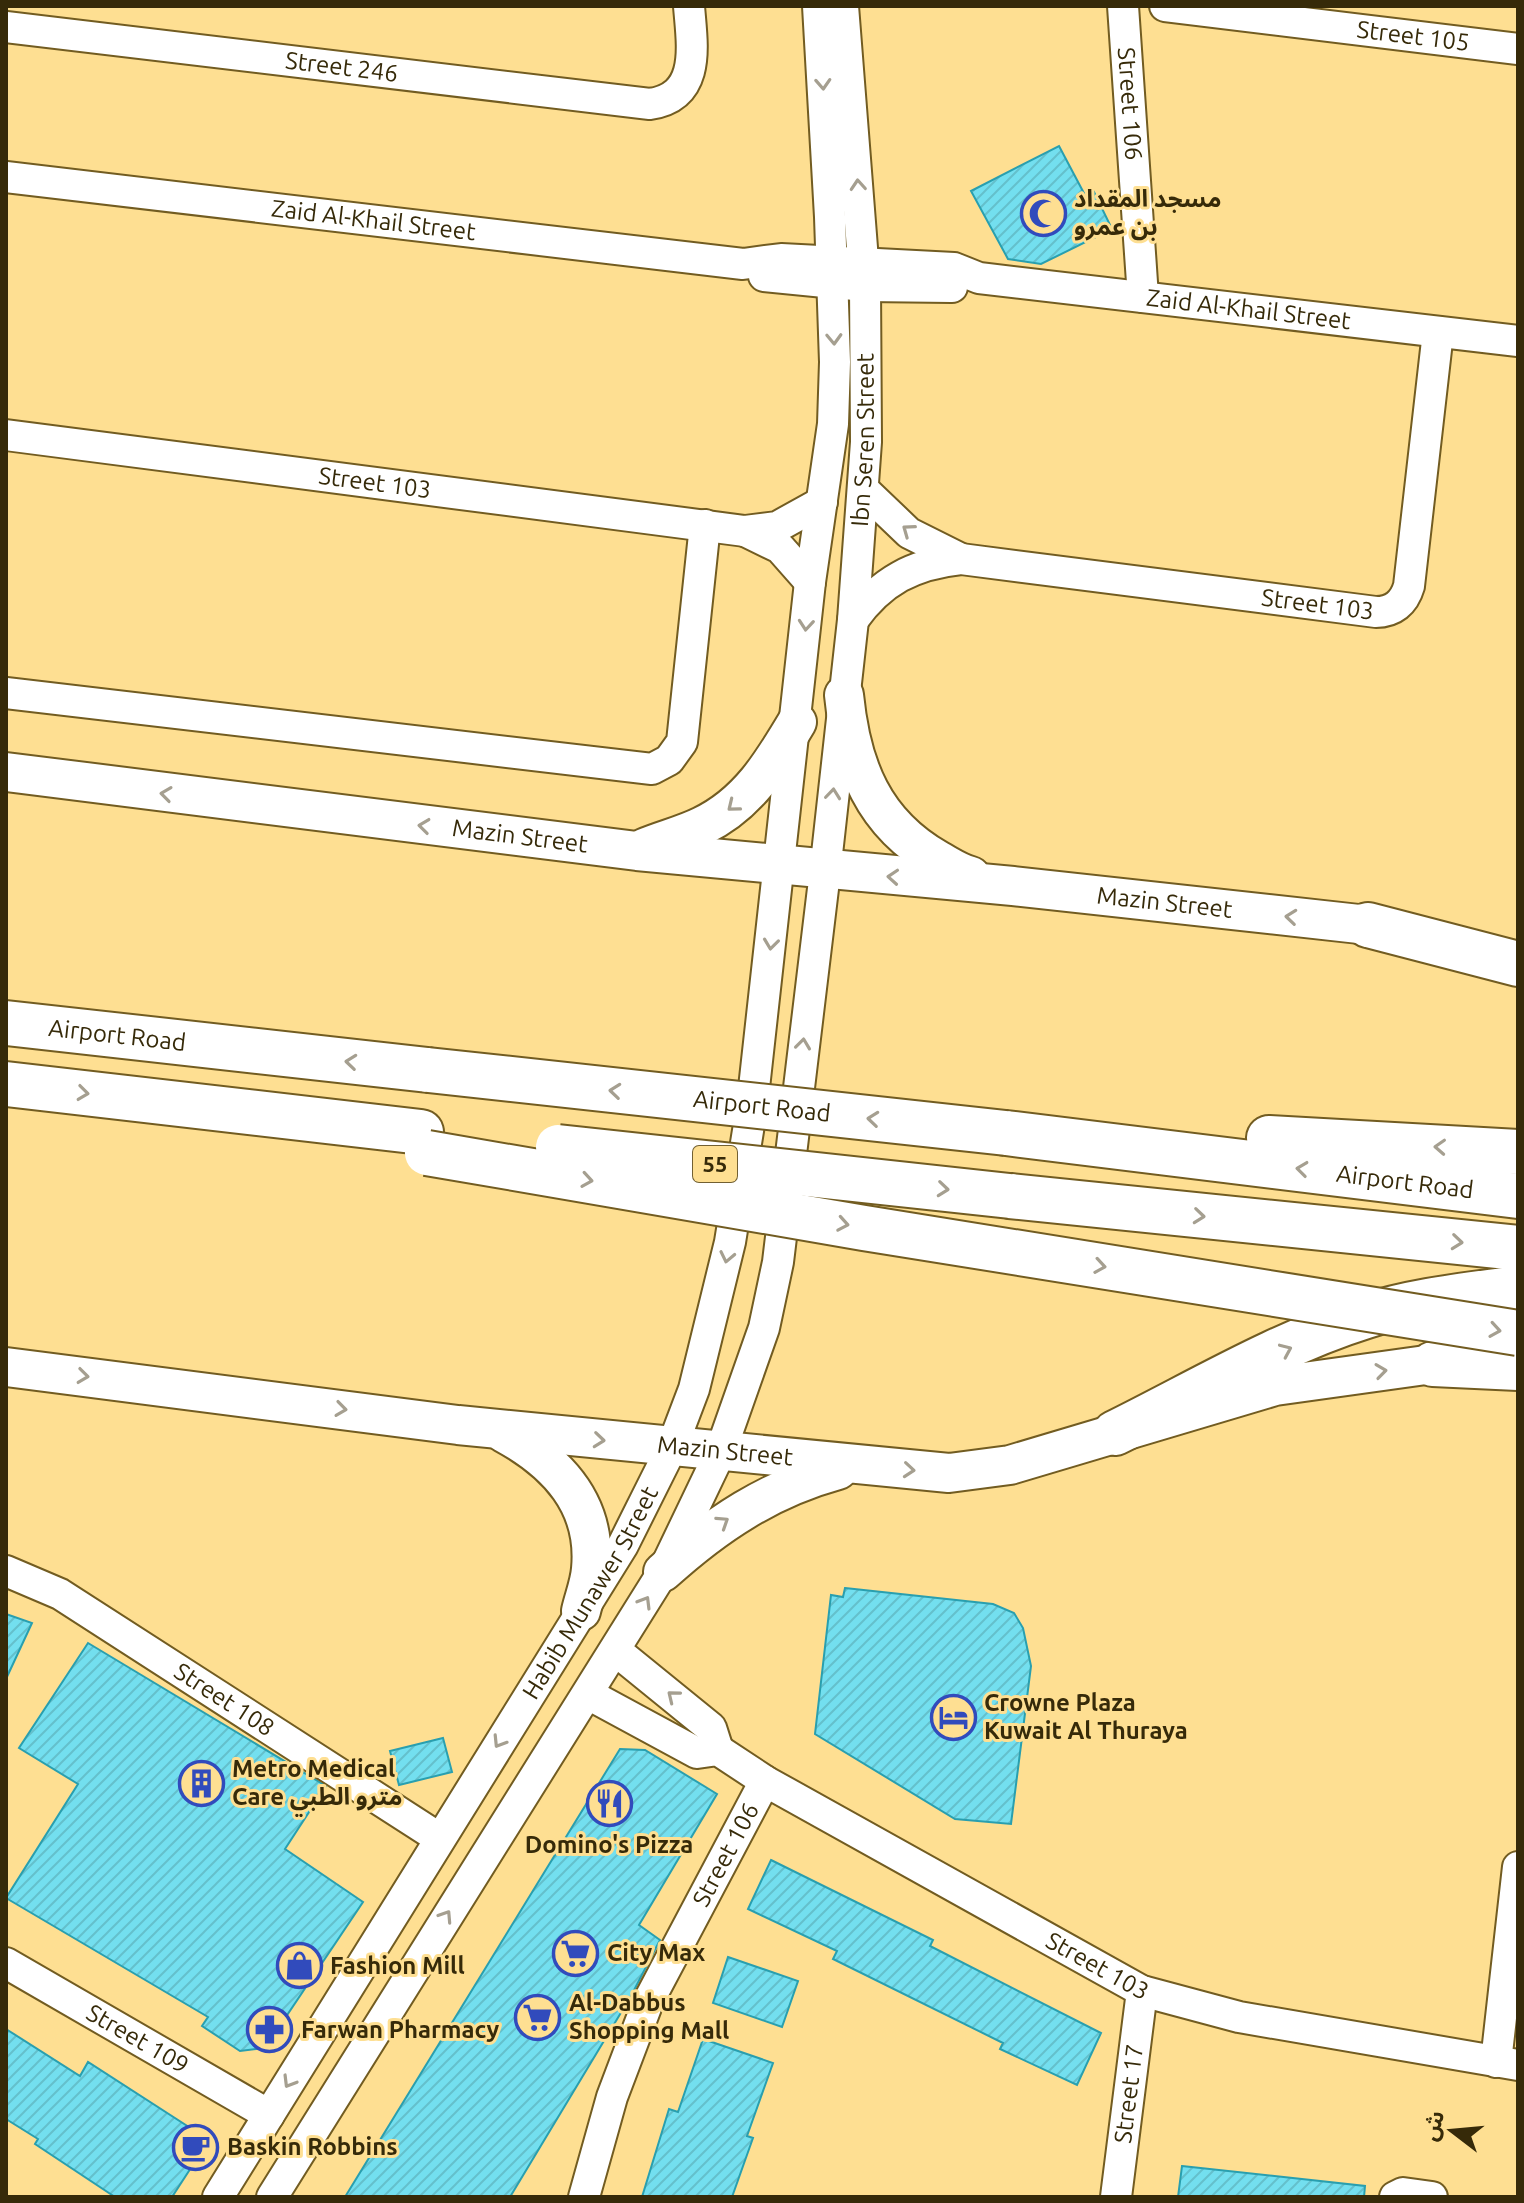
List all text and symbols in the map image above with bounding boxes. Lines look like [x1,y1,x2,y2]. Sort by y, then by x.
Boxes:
street label: Street 105 [1355,15,1471,56]
street label: Street 106 [1113,46,1148,161]
street label: Street 246 [284,47,399,87]
one-way arrow [814,78,831,91]
one-way arrow [849,178,866,191]
place label: مسجد المقداد بن عمرو [1074,185,1222,241]
mosque icon: مسجد المقداد بن عمرو [1019,189,1067,237]
street label: Zaid Al-Khail Street [270,194,478,245]
street label: Zaid Al-Khail Street [1145,284,1353,334]
one-way arrow [825,333,843,346]
street label: Ibn Seren Street [846,352,879,528]
street label: Street 103 [317,462,433,503]
one-way arrow [902,526,917,540]
street label: Street 103 [1260,583,1376,625]
one-way arrow [798,619,815,632]
one-way arrow [159,786,172,803]
one-way arrow [824,787,841,800]
one-way arrow [728,796,743,811]
street label: Mazin Street [451,814,590,858]
one-way arrow [417,818,430,835]
one-way arrow [886,869,899,886]
street label: Mazin Street [1095,881,1234,923]
one-way arrow [1284,908,1297,925]
one-way arrow [763,937,780,951]
street label: Airport Road [47,1014,187,1056]
one-way arrow [794,1037,811,1051]
one-way arrow [344,1053,357,1070]
one-way arrow [608,1082,621,1099]
one-way arrow [77,1085,90,1102]
street label: Airport Road [692,1085,832,1127]
one-way arrow [866,1110,879,1127]
one-way arrow [1433,1139,1446,1156]
road number: 55 [693,1146,737,1182]
street label: Airport Road [1335,1160,1475,1203]
one-way arrow [1295,1161,1308,1178]
one-way arrow [580,1170,594,1187]
one-way arrow [937,1181,950,1198]
one-way arrow [1193,1207,1206,1224]
one-way arrow [837,1215,850,1232]
one-way arrow [1451,1234,1464,1251]
one-way arrow [719,1250,736,1263]
one-way arrow [1093,1257,1107,1274]
one-way arrow [1488,1321,1502,1338]
one-way arrow [1277,1343,1292,1359]
one-way arrow [1374,1363,1388,1380]
one-way arrow [77,1367,90,1384]
one-way arrow [334,1400,348,1417]
one-way arrow [593,1431,606,1448]
street label: Mazin Street [656,1431,795,1471]
one-way arrow [903,1461,916,1478]
street label: Habib Munawer Street [517,1481,663,1704]
one-way arrow [714,1517,729,1532]
one-way arrow [635,1596,650,1611]
street label: Street 108 [170,1657,279,1741]
place label: Crowne Plaza Kuwait Al Thuraya [984,1689,1188,1744]
one-way arrow [667,1691,682,1706]
hotel icon: Crowne Plaza Kuwait Al Thuraya [929,1693,977,1741]
one-way arrow [494,1733,509,1748]
place label: Metro Medical Care مترو الطبي [232,1755,402,1817]
building icon: Metro Medical Care مترو الطبي [177,1759,225,1807]
restaurant icon: Domino's Pizza [585,1779,633,1827]
street label: Street 106 [687,1798,764,1911]
place label: Domino's Pizza [525,1831,693,1858]
one-way arrow [436,1910,451,1925]
street label: Street 103 [1042,1926,1154,2005]
supermarket icon: City Max [552,1929,600,1977]
place label: City Max [607,1939,705,1966]
shop icon: Fashion Mill [275,1942,323,1990]
place label: Fashion Mill [330,1952,465,1979]
place label: Al-Dabbus Shopping Mall [569,1989,729,2044]
supermarket icon: Al-Dabbus Shopping Mall [514,1993,562,2041]
street label: Street 109 [82,1999,194,2079]
pharmacy icon: Farwan Pharmacy [246,2006,294,2054]
place label: Farwan Pharmacy [301,2016,500,2043]
street label: Street 17 [1109,2043,1148,2145]
one-way arrow [283,2073,299,2088]
north arrow [1412,2091,1492,2171]
text: ش [1416,2107,1449,2144]
cafe icon: Baskin Robbins [172,2123,220,2171]
place label: Baskin Robbins [227,2133,398,2160]

